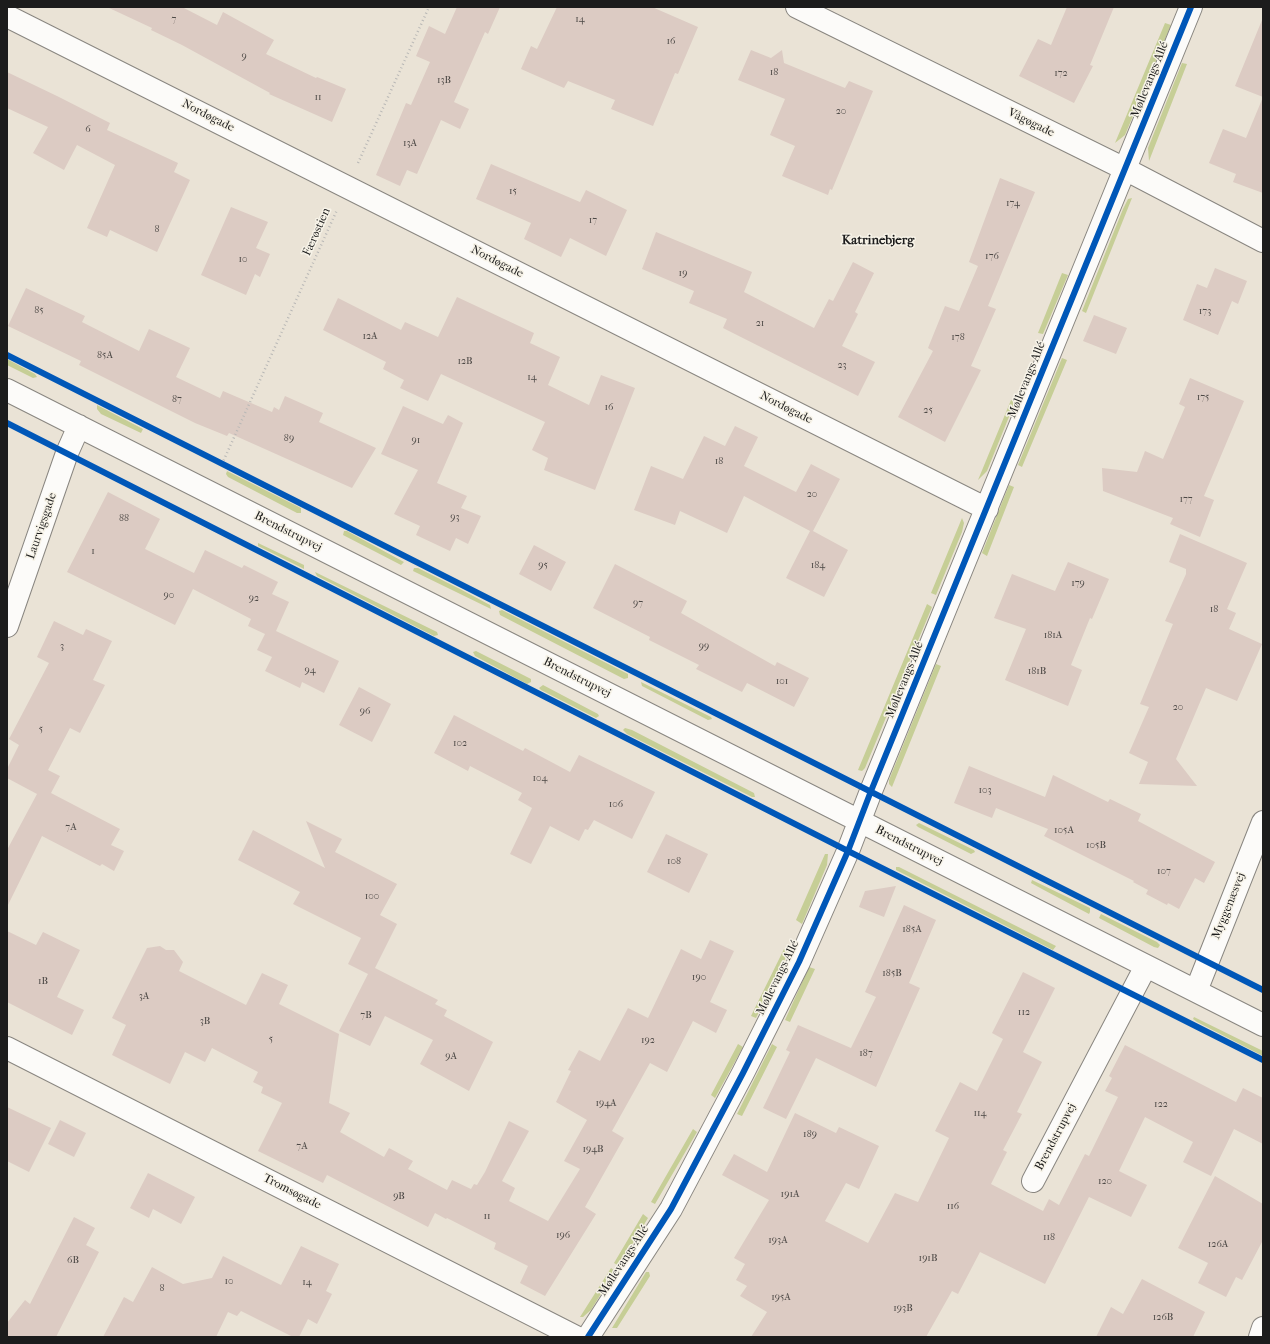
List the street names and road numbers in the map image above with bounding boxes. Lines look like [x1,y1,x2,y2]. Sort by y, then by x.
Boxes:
street label: Møllevangs Allé [1128,40,1172,120]
street label: Nordøgade [179,97,237,135]
street label: Vågøgade [1005,106,1057,140]
street label: Færøstien [300,206,334,258]
street label: Nordøgade [468,243,526,281]
street label: Møllevangs Allé [1005,340,1049,420]
street label: Nordøgade [757,389,815,427]
street label: Laurvigsgade [24,491,60,561]
street label: Brendstrupvej [252,509,324,555]
street label: Møllevangs Allé [883,640,927,720]
street label: Brendstrupvej [541,655,613,701]
street label: Brendstrupvej [873,823,945,869]
street label: Myggenæsvej [1209,871,1249,941]
street label: Møllevangs Allé [754,938,802,1018]
street label: Brendstrupvej [1032,1101,1080,1173]
street label: Tromsøgade [261,1171,323,1213]
street label: Møllevangs Allé [596,1223,652,1299]

